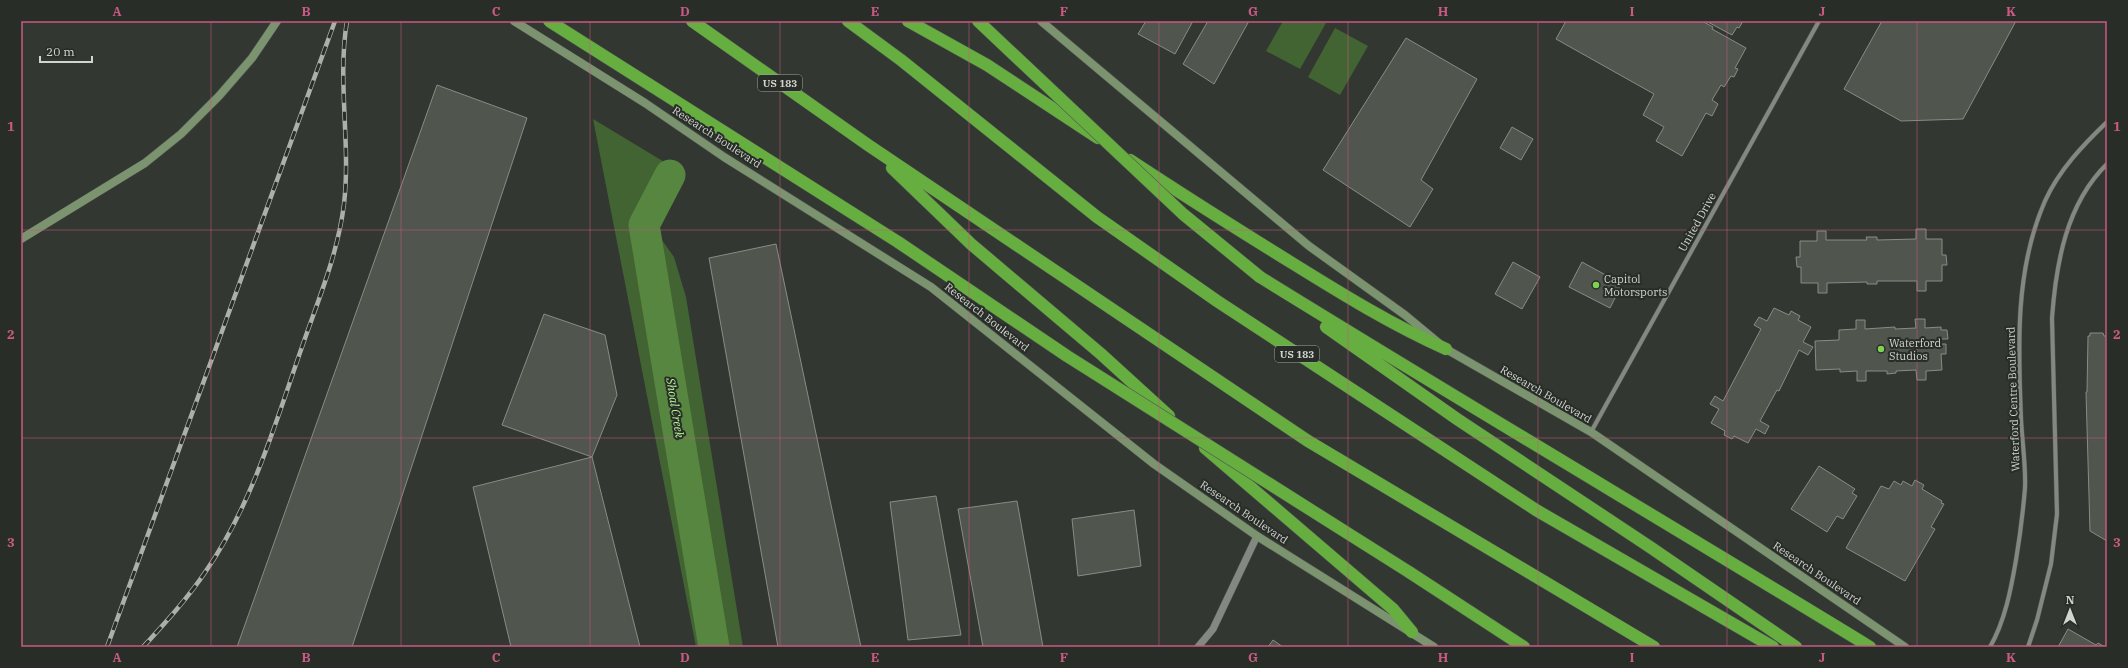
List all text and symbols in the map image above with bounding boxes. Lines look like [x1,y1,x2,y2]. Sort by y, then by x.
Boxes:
text: A [112,3,122,20]
text: B [301,3,311,20]
text: C [492,3,501,20]
text: D [680,3,690,20]
text: E [871,3,879,20]
text: F [1060,3,1068,20]
text: G [1248,3,1258,20]
text: H [1438,3,1449,20]
text: I [1630,3,1635,20]
text: J [1819,3,1826,20]
text: K [2006,3,2016,20]
scale bar [40,38,92,64]
text: 20 m [46,44,75,59]
road number: US 183 [758,75,802,91]
street label: Research Boulevard [670,103,764,171]
text: 1 [7,118,15,135]
text: 1 [2113,118,2121,135]
street label: United Drive [1675,190,1719,254]
place label: Capitol Motorsports [1604,272,1667,299]
street label: Research Boulevard [942,280,1032,355]
marker: Capitol Motorsports [1591,280,1601,290]
text: 2 [7,326,15,343]
street label: Waterford Centre Boulevard [2003,326,2023,472]
text: 2 [2113,326,2121,343]
place label: Waterford Studios [1889,336,1941,363]
marker: Waterford Studios [1876,344,1886,354]
road number: US 183 [1275,346,1319,362]
street label: Research Boulevard [1498,362,1595,426]
water label: Shoal Creek [663,376,688,440]
street label: Research Boulevard [1197,477,1291,547]
text: 3 [7,534,15,551]
text: 3 [2113,534,2121,551]
street label: Research Boulevard [1770,538,1864,608]
north arrow [2050,590,2090,630]
text: N [2066,593,2075,607]
text: A [112,649,122,666]
text: B [301,649,311,666]
text: C [492,649,501,666]
text: D [680,649,690,666]
text: E [871,649,879,666]
text: F [1060,649,1068,666]
text: G [1248,649,1258,666]
text: H [1438,649,1449,666]
text: I [1630,649,1635,666]
text: J [1819,649,1826,666]
text: K [2006,649,2016,666]

